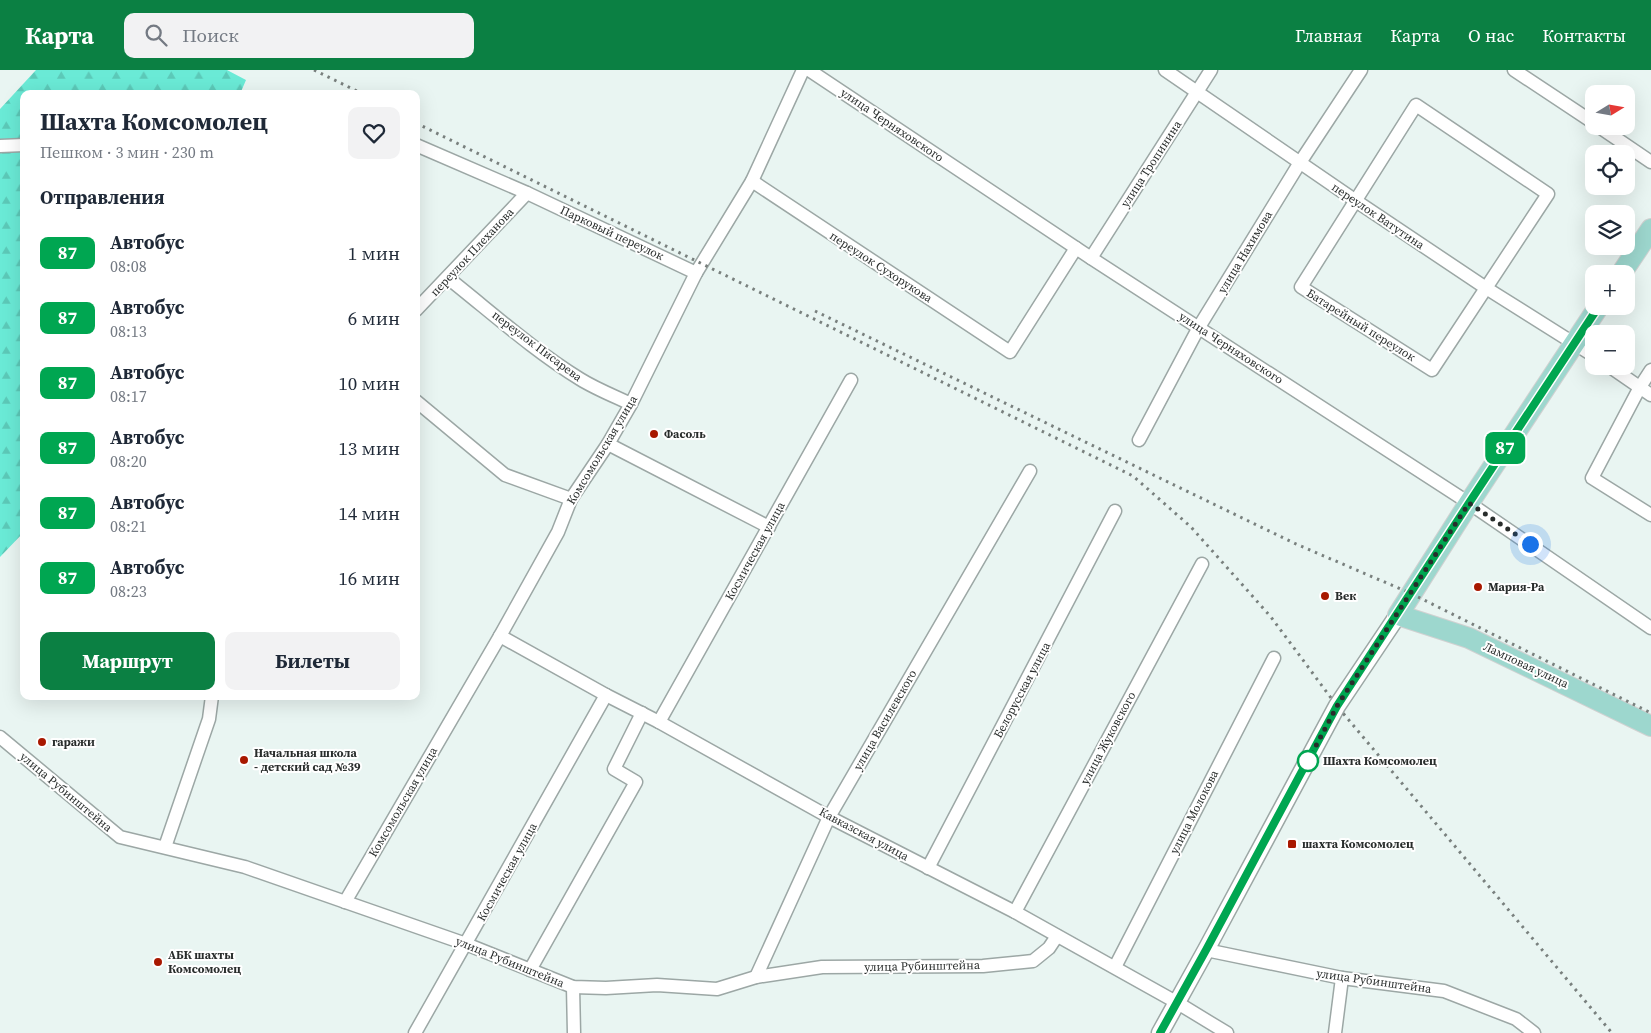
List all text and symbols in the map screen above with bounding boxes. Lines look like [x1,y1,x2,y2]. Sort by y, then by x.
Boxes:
search box [124,13,474,58]
text: Карта [25,19,94,52]
icon: search [142,21,170,49]
text: Поиск [182,22,239,48]
text: Главная [1295,23,1362,48]
text: Карта [1390,23,1440,48]
text: О нас [1468,23,1514,48]
text: Контакты [1542,23,1626,48]
street label: улица Черняховского [837,84,947,166]
north arrow [1585,85,1635,135]
map controls [1585,85,1635,375]
text: Шахта Комсомолец [40,105,268,138]
button: heart [348,107,400,159]
street label: улица Тропинина [1117,117,1186,211]
text: Пешком · 3 мин · 230 m [40,141,214,163]
button: locate [1585,145,1635,195]
street label: переулок Ватутина [1329,179,1428,253]
text: Отправления [40,184,165,210]
street label: Парковый переулок [558,202,667,264]
street label: переулок Плеханова [427,204,518,300]
button: layers [1585,205,1635,255]
street label: улица Нахимова [1214,207,1276,296]
street label: переулок Сухорукова [827,228,936,307]
text: Автобус [110,229,185,255]
text: 87 [58,240,77,265]
text: 1 мин [348,240,400,266]
text: 08:08 [110,255,147,277]
button: + [1585,265,1635,315]
street label: Батарейный переулок [1304,285,1419,365]
text: Автобус [110,294,185,320]
text: 87 [58,305,77,330]
text: 6 мин [348,305,400,331]
street label: переулок Писарева [489,307,586,386]
street label: улица Черняховского [1176,308,1287,388]
text: 08:13 [110,320,147,342]
button: − [1585,325,1635,375]
text: Автобус [110,359,185,385]
text: 87 [58,370,77,395]
text: 10 мин [338,370,400,396]
text: 08:17 [110,385,147,407]
street label: Комсомольская улица [563,392,641,508]
text: Автобус [110,424,185,450]
place label: Фасоль [664,426,706,442]
marker: Фасоль [648,428,660,440]
line badge: 87 [1482,432,1528,464]
text: 87 [58,435,77,460]
text: 13 мин [338,435,400,461]
text: 87 [1495,435,1515,460]
text: 08:20 [110,450,147,472]
text: Автобус [110,489,185,515]
street label: Космическая улица [721,498,789,603]
text: 87 [58,500,77,525]
text: 14 мин [338,500,400,526]
text: 08:21 [110,515,147,537]
your location [1518,532,1543,557]
text: Автобус [110,554,185,580]
text: 87 [58,565,77,590]
text: 16 мин [338,565,400,591]
place label: Мария-Ра [1488,579,1545,595]
text: 08:23 [110,580,147,602]
marker: Мария-Ра [1472,581,1484,593]
place label: Век [1335,588,1356,604]
marker: Век [1319,590,1331,602]
button: Маршрут [40,632,215,690]
button: Билеты [225,632,400,690]
street label: Белорусская улица [990,638,1054,741]
street label: Ламповая улица [1481,638,1572,692]
street label: улица Василевского [850,666,921,773]
street label: улица Жуковского [1077,688,1139,787]
place label: гаражи [52,734,95,750]
marker: гаражи [36,736,48,748]
street label: Комсомольская улица [365,743,442,860]
place label: Начальная школа - детский сад №39 [254,745,361,775]
street label: улица Рубинштейна [16,749,116,836]
marker: Шахта Комсомолец [1297,750,1319,772]
place label: Шахта Комсомолец [1323,753,1437,769]
marker: Начальная школа - детский сад №39 [238,754,250,766]
street label: улица Молокова [1166,767,1222,857]
street label: Кавказская улица [816,804,912,865]
street label: Космическая улица [473,819,541,924]
place label: шахта Комсомолец [1302,836,1414,852]
marker: шахта Комсомолец [1286,838,1298,850]
street label: улица Рубинштейна [453,933,568,991]
place label: АБК шахты Комсомолец [168,947,241,977]
marker: АБК шахты Комсомолец [152,956,164,968]
street label: улица Рубинштейна [864,957,981,975]
street label: улица Рубинштейна [1315,965,1433,997]

